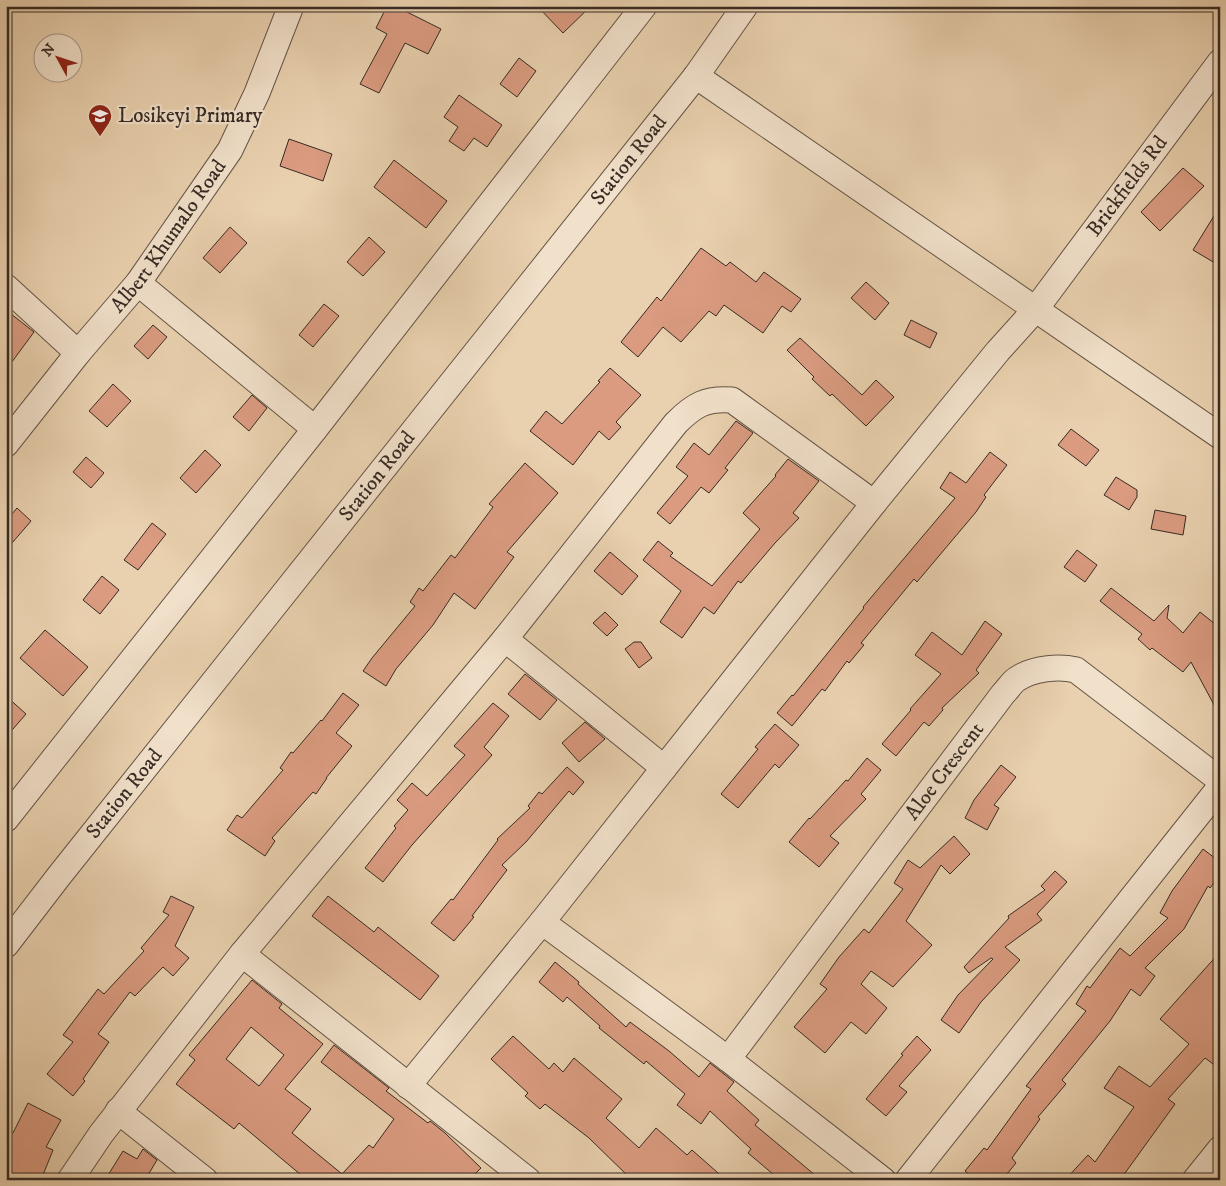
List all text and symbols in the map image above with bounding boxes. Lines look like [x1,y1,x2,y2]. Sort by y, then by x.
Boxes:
north arrow [32,32,82,82]
text: N [38,40,60,60]
school or university icon: Losikeyi Primary [87,103,113,137]
place label: Losikeyi Primary [118,103,264,129]
street label: Station Road [585,109,673,211]
street label: Brickfields Rd [1081,130,1174,242]
street label: Albert Khumalo Road [105,154,233,318]
street label: Station Road [333,425,421,527]
street label: Aloe Crescent [899,717,990,826]
street label: Station Road [81,743,169,844]

